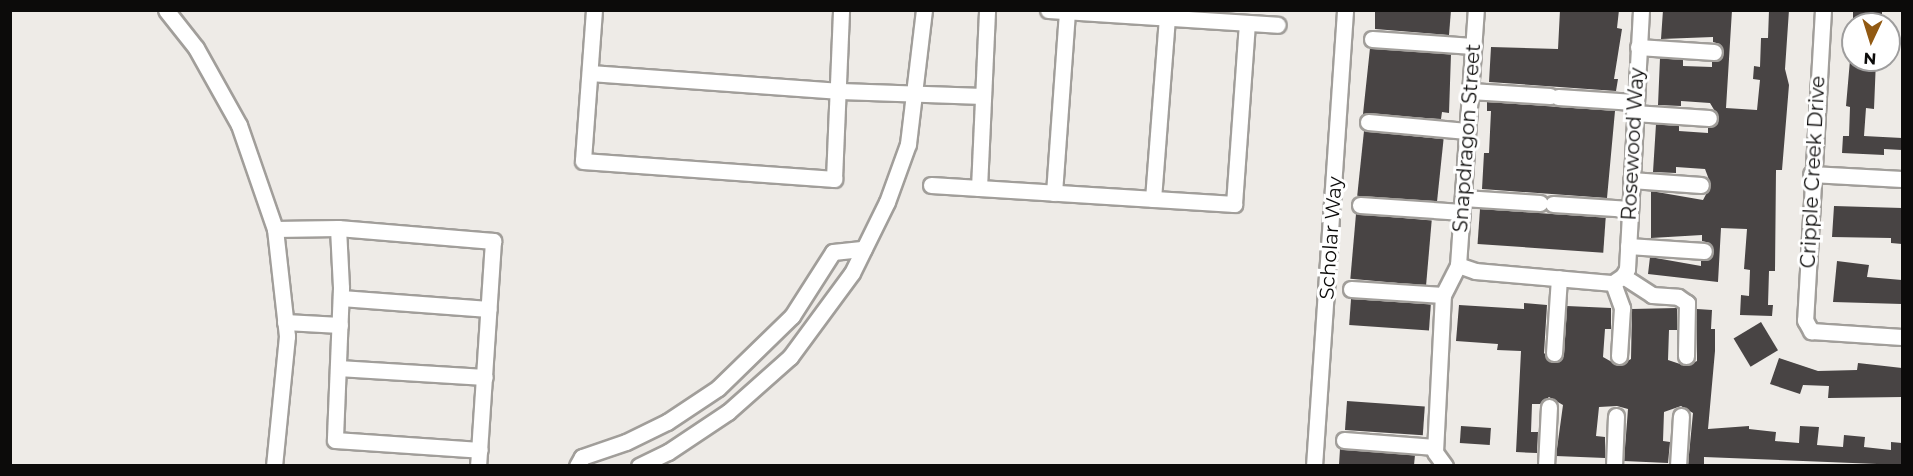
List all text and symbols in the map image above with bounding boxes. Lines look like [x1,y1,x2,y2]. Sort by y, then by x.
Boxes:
north arrow [1841,12,1901,72]
street label: Snapdragon Street [1448,43,1486,233]
text: N [1863,49,1877,68]
street label: Rosewood Way [1617,67,1649,221]
street label: Cripple Creek Drive [1796,75,1830,269]
street label: Scholar Way [1315,176,1347,300]

